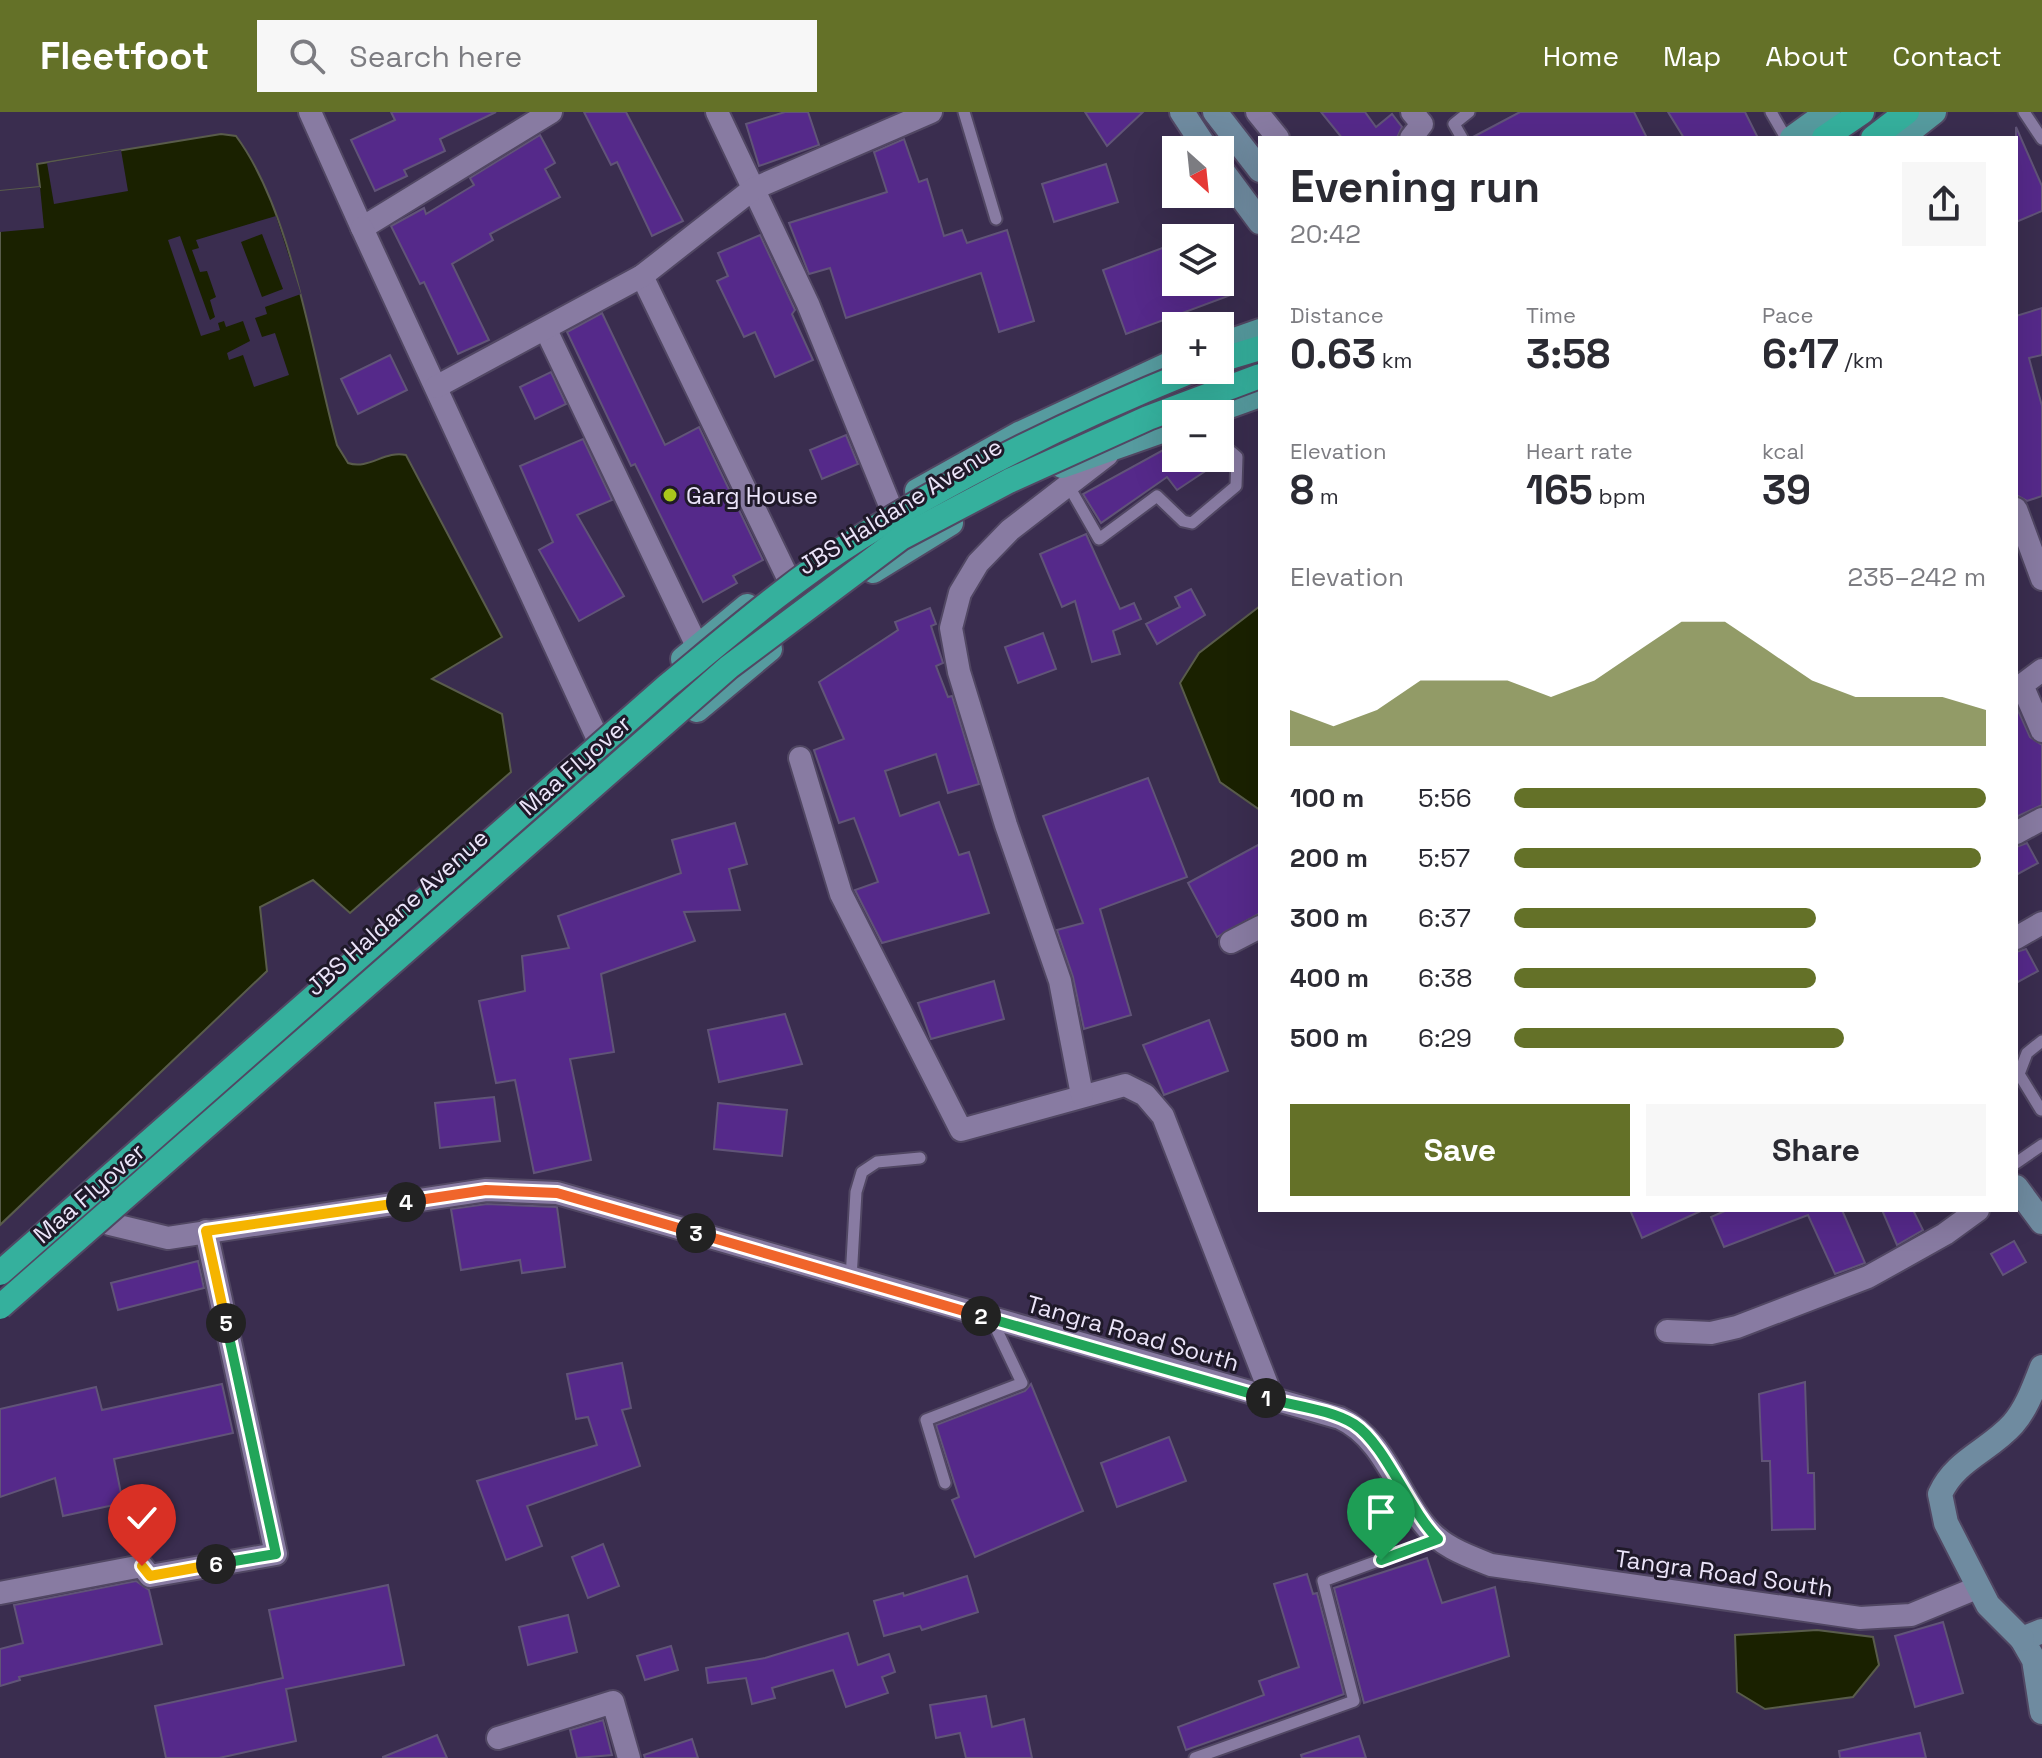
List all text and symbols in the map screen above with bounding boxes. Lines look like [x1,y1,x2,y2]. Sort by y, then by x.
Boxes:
search box [257,20,817,92]
text: Fleetfoot [40,32,209,80]
icon: search [285,34,329,78]
text: Search here [349,37,522,76]
text: Home [1543,38,1619,74]
text: Map [1663,38,1721,74]
text: About [1765,38,1848,74]
text: Contact [1892,38,2002,74]
north arrow [1162,136,1234,208]
map controls [1162,136,1234,472]
text: Evening run [1290,159,1540,215]
button: share [1902,162,1986,246]
text: 20:42 [1290,217,1361,251]
button: layers [1162,224,1234,296]
text: Distance [1290,301,1384,329]
text: Time [1526,301,1576,329]
text: Pace [1762,301,1814,329]
button: + [1162,312,1234,384]
text: 0.63 [1290,329,1376,380]
text: 3:58 [1526,329,1610,380]
text: 6:17 [1762,329,1839,380]
text: km [1376,346,1412,374]
text: /km [1839,346,1883,374]
button: − [1162,400,1234,472]
street label: JBS Haldane Avenue [792,431,1008,581]
text: Elevation [1290,437,1386,465]
text: Heart rate [1526,437,1633,465]
text: kcal [1762,437,1804,465]
text: 8 [1290,465,1314,516]
text: 165 [1526,465,1593,516]
text: 39 [1762,465,1811,516]
place label: Garg House [686,480,818,511]
text: m [1314,482,1339,510]
text: bpm [1593,482,1646,510]
marker: Garg House [661,486,679,504]
text: Elevation [1290,560,1404,594]
text: 235–242 m [1847,560,1986,594]
street label: Maa Flyover [513,708,637,822]
text: 100 m [1290,781,1364,815]
text: 5:56 [1418,781,1472,815]
street label: JBS Haldane Avenue [299,822,495,1002]
text: 200 m [1290,841,1368,875]
text: 5:57 [1418,841,1470,875]
text: 300 m [1290,901,1368,935]
text: 6:37 [1418,901,1471,935]
text: 400 m [1290,961,1369,995]
text: 6:38 [1418,961,1472,995]
text: 500 m [1290,1021,1368,1055]
text: 6:29 [1418,1021,1472,1055]
button: Save [1290,1104,1630,1196]
button: Share [1646,1104,1986,1196]
street label: Maa Flyover [27,1136,151,1250]
pin: 4 [386,1182,426,1222]
text: 4 [399,1188,413,1216]
pin: 3 [676,1213,716,1253]
text: 3 [689,1219,703,1247]
street label: Tangra Road South [1023,1288,1243,1378]
pin: 2 [961,1296,1001,1336]
text: 2 [974,1302,988,1330]
pin: 5 [206,1303,246,1343]
text: 5 [219,1309,233,1337]
pin: 1 [1246,1378,1286,1418]
text: 1 [1261,1384,1271,1412]
pin [1347,1478,1415,1560]
pin [108,1484,176,1566]
icon: arrive [1359,1490,1403,1534]
icon: check [120,1496,164,1540]
street label: Tangra Road South [1613,1542,1835,1604]
pin: 6 [196,1544,236,1584]
text: 6 [209,1550,223,1578]

